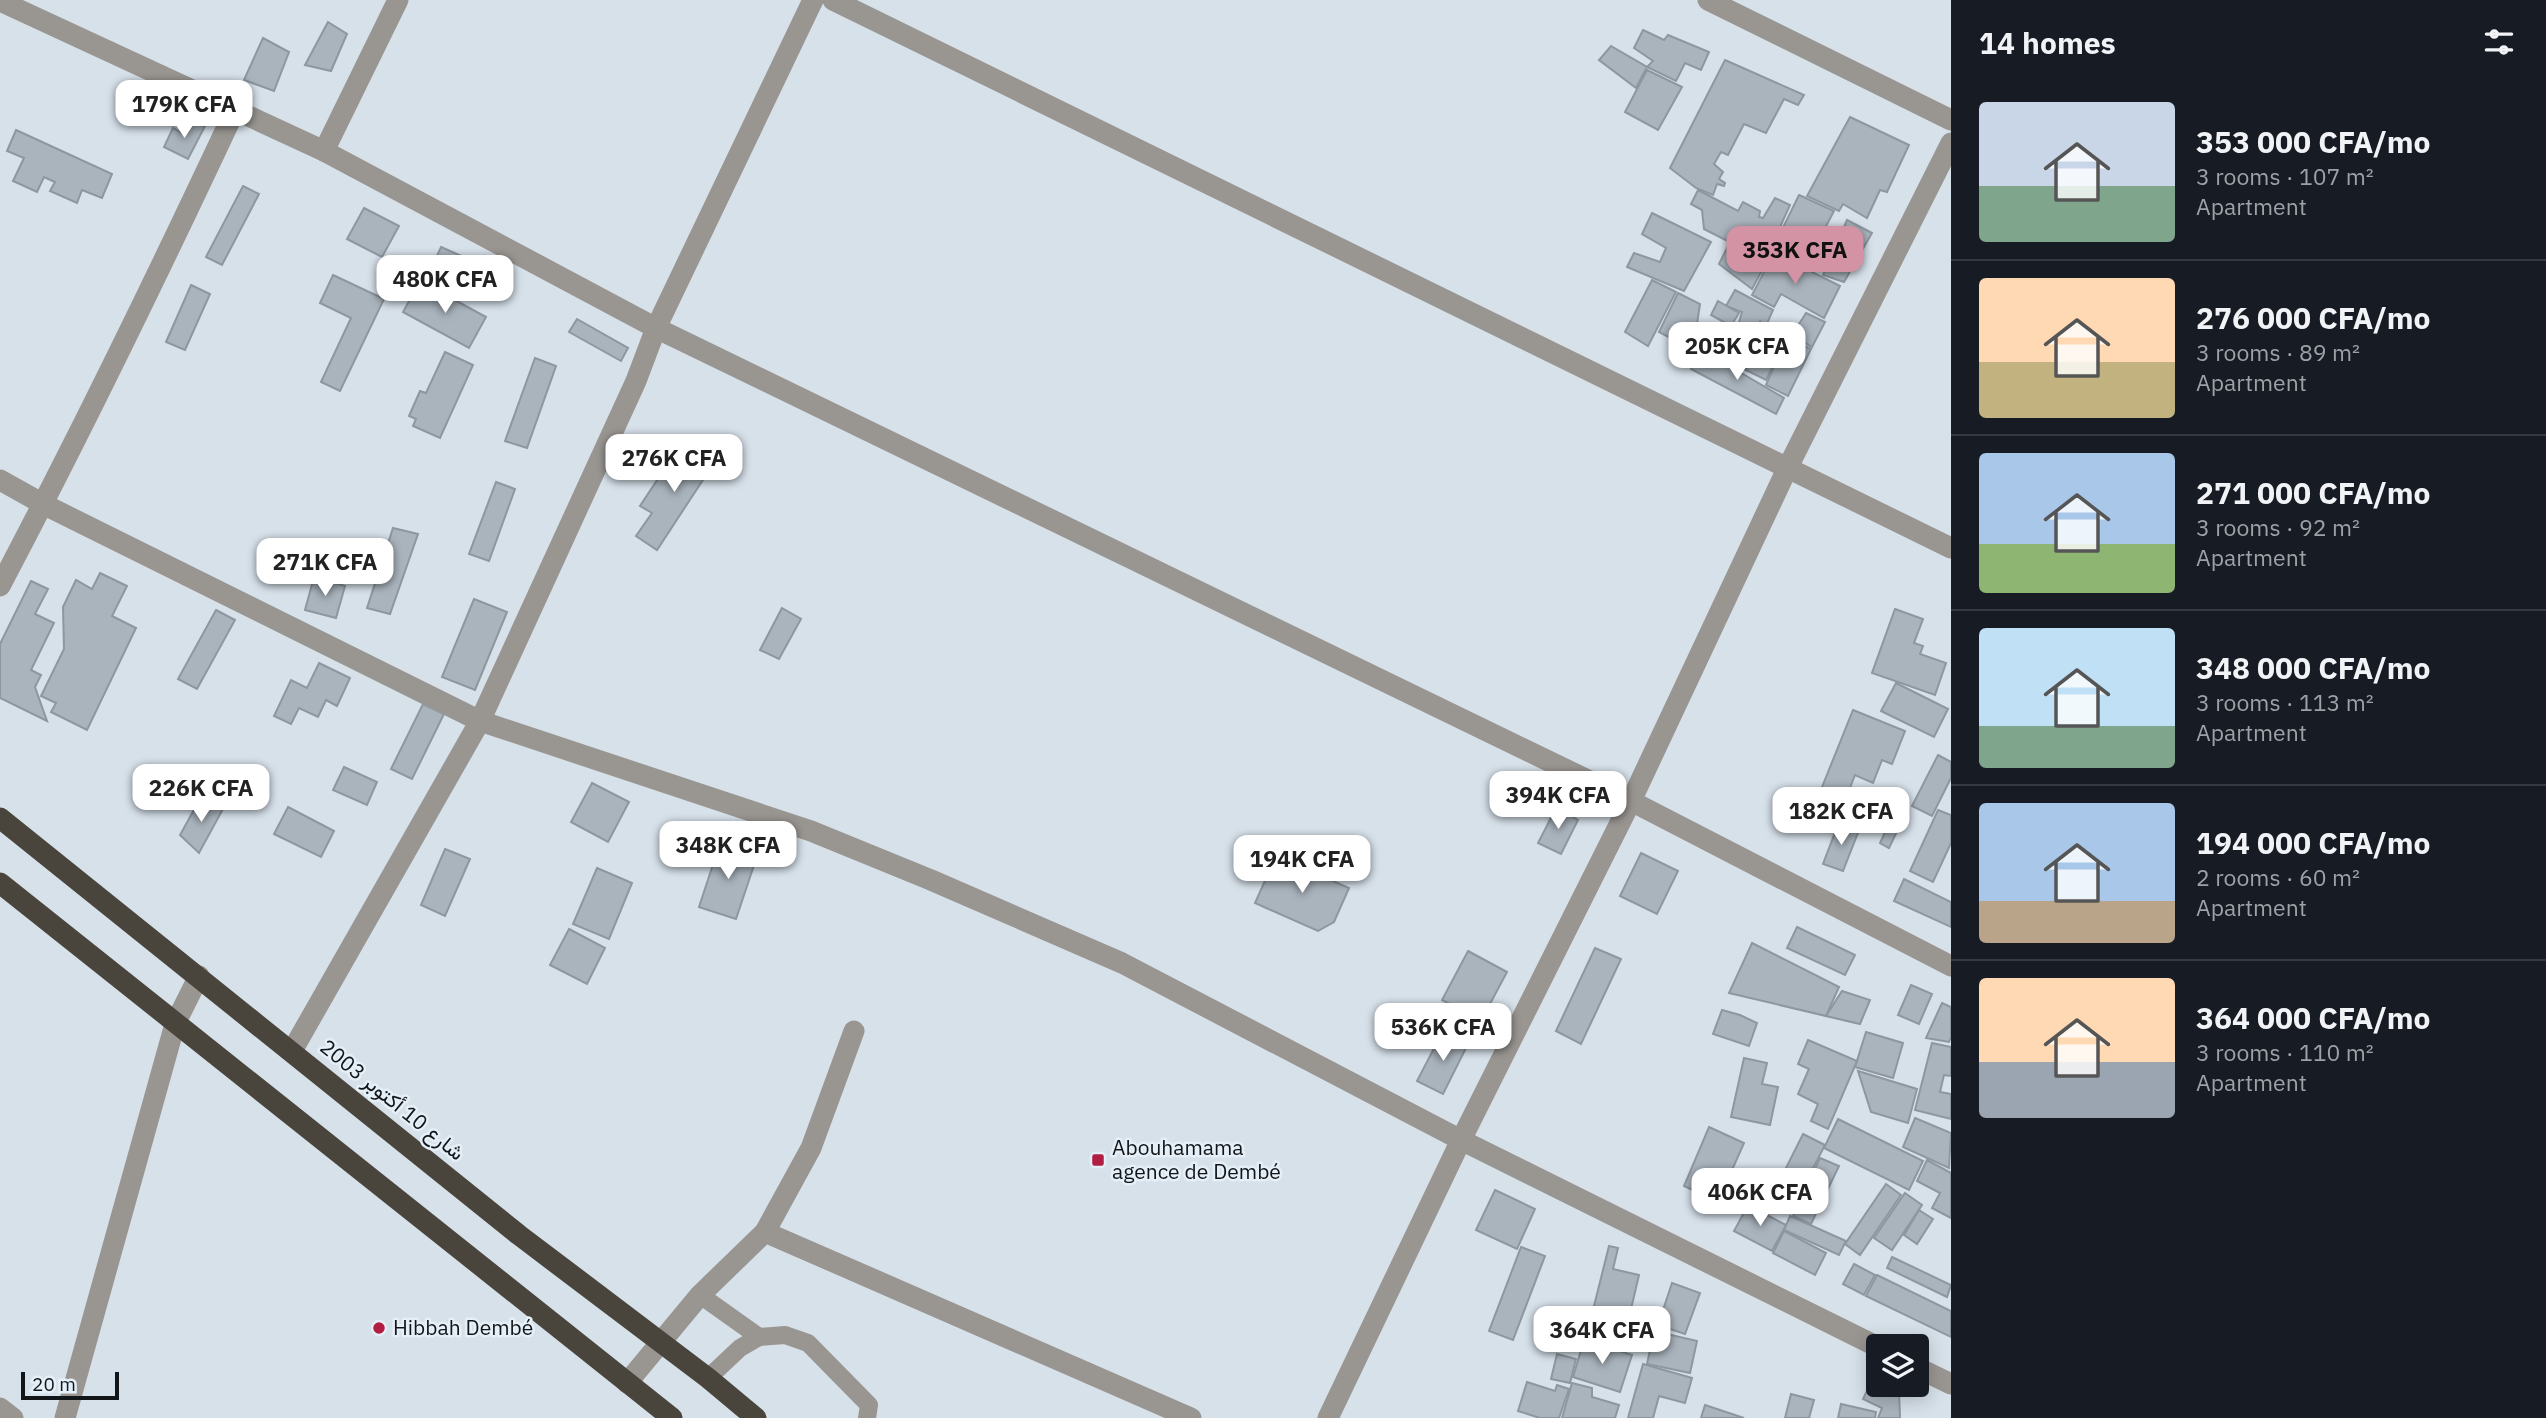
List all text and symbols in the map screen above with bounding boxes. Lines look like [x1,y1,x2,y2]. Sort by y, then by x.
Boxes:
text: 14 homes [1979,23,2116,62]
icon: filters [2480,23,2518,61]
pin: 179K CFA [112,80,256,140]
text: 179K CFA [131,88,237,118]
text: 353 000 CFA/mo [2196,122,2430,161]
icon: home [2035,130,2119,214]
text: 3 rooms · 107 m² [2196,161,2374,191]
text: Apartment [2196,191,2307,221]
pin: 353K CFA [1723,226,1867,286]
text: 353K CFA [1742,234,1848,264]
pin: 480K CFA [373,256,517,315]
text: 480K CFA [392,263,498,293]
text: 276 000 CFA/mo [2196,298,2430,337]
icon: home [2035,306,2119,390]
pin: 205K CFA [1665,322,1809,382]
text: 205K CFA [1684,330,1790,360]
text: 3 rooms · 89 m² [2196,337,2360,367]
text: Apartment [2196,367,2307,397]
pin: 276K CFA [602,434,746,494]
text: 276K CFA [621,442,727,472]
text: 271 000 CFA/mo [2196,473,2430,512]
icon: home [2035,481,2119,565]
text: 3 rooms · 92 m² [2196,512,2360,542]
pin: 271K CFA [253,538,397,598]
text: Apartment [2196,542,2307,572]
text: 271K CFA [272,546,378,576]
text: 348 000 CFA/mo [2196,648,2430,687]
icon: home [2035,656,2119,740]
text: 3 rooms · 113 m² [2196,687,2374,717]
text: Apartment [2196,717,2307,747]
pin: 226K CFA [129,764,273,824]
text: 226K CFA [148,772,254,802]
pin: 394K CFA [1486,772,1630,831]
text: 394K CFA [1505,779,1611,809]
pin: 182K CFA [1769,788,1913,847]
text: 182K CFA [1788,795,1894,825]
pin: 348K CFA [656,822,800,881]
text: 194 000 CFA/mo [2196,823,2430,862]
text: 348K CFA [675,829,781,859]
icon: home [2035,831,2119,915]
pin: 194K CFA [1230,836,1374,895]
text: 194K CFA [1249,843,1355,873]
text: 2 rooms · 60 m² [2196,862,2360,892]
text: Apartment [2196,892,2307,922]
text: 364 000 CFA/mo [2196,998,2430,1037]
pin: 536K CFA [1371,1004,1515,1063]
icon: home [2035,1006,2119,1090]
text: 536K CFA [1390,1011,1496,1041]
street label: شارع 10 أكتوبر 2003 [314,1032,471,1167]
text: 3 rooms · 110 m² [2196,1037,2374,1067]
text: Apartment [2196,1067,2307,1097]
place label: Abouhamama agence de Dembé [1112,1133,1281,1185]
marker: Abouhamama agence de Dembé [1090,1152,1106,1168]
pin: 406K CFA [1688,1168,1832,1228]
text: 406K CFA [1707,1176,1813,1206]
pin: 364K CFA [1530,1306,1674,1366]
place label: Hibbah Dembé [393,1313,533,1341]
text: 364K CFA [1549,1314,1655,1344]
marker: Hibbah Dembé [371,1320,387,1336]
map controls [1866,1334,1929,1397]
button: layers [1866,1334,1929,1397]
scale bar [21,1369,119,1401]
text: 20 m [32,1372,76,1396]

